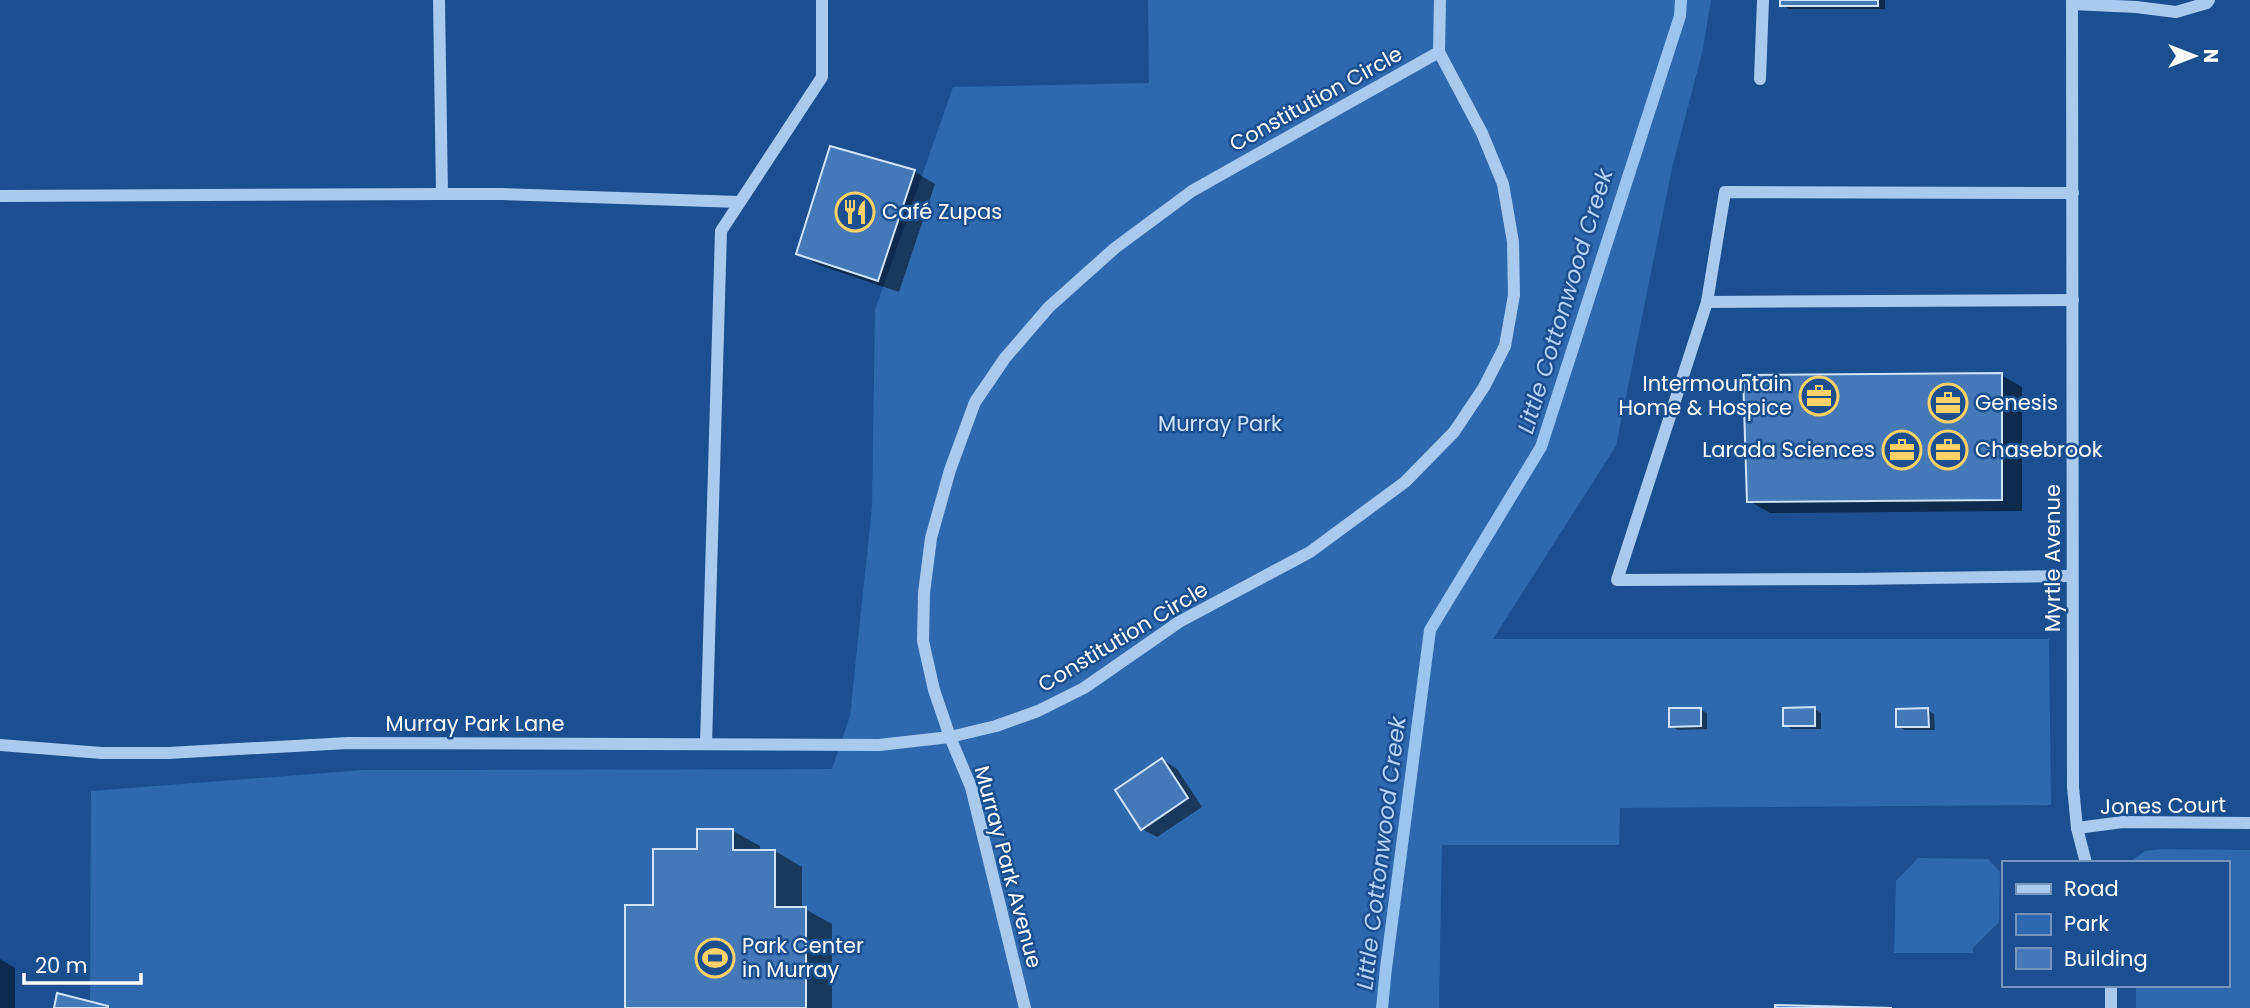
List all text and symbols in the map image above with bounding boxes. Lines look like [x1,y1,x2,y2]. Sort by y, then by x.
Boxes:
north arrow [2159,21,2229,91]
street label: Constitution Circle [1224,39,1407,158]
text: N [2197,49,2224,63]
water label: Little Cottonwood Creek [1509,164,1621,437]
restaurant icon: Café Zupas [834,191,876,233]
place label: Café Zupas [882,197,1002,226]
place label: Intermountain Home & Hospice [1619,369,1792,422]
office icon: Intermountain Home & Hospice [1798,375,1840,417]
office icon: Genesis [1927,382,1969,424]
place label: Genesis [1975,388,2058,417]
park label: Murray Park [1158,409,1282,438]
office icon: Larada Sciences [1881,429,1923,471]
office icon: Chasebrook [1927,429,1969,471]
place label: Larada Sciences [1702,435,1875,464]
place label: Chasebrook [1975,435,2103,464]
street label: Myrtle Avenue [2038,484,2067,632]
street label: Constitution Circle [1032,574,1213,699]
street label: Murray Park Lane [385,709,565,738]
water label: Little Cottonwood Creek [1348,713,1414,992]
street label: Murray Park Avenue [968,763,1049,971]
street label: Jones Court [2100,790,2226,821]
legend [2002,861,2229,987]
text: Road [2064,874,2119,903]
text: Park [2064,909,2109,938]
place label: Park Center in Murray [742,931,864,984]
sports icon: Park Center in Murray [694,937,736,979]
scale bar [24,942,142,986]
text: Building [2064,944,2148,973]
text: 20 m [35,951,88,980]

